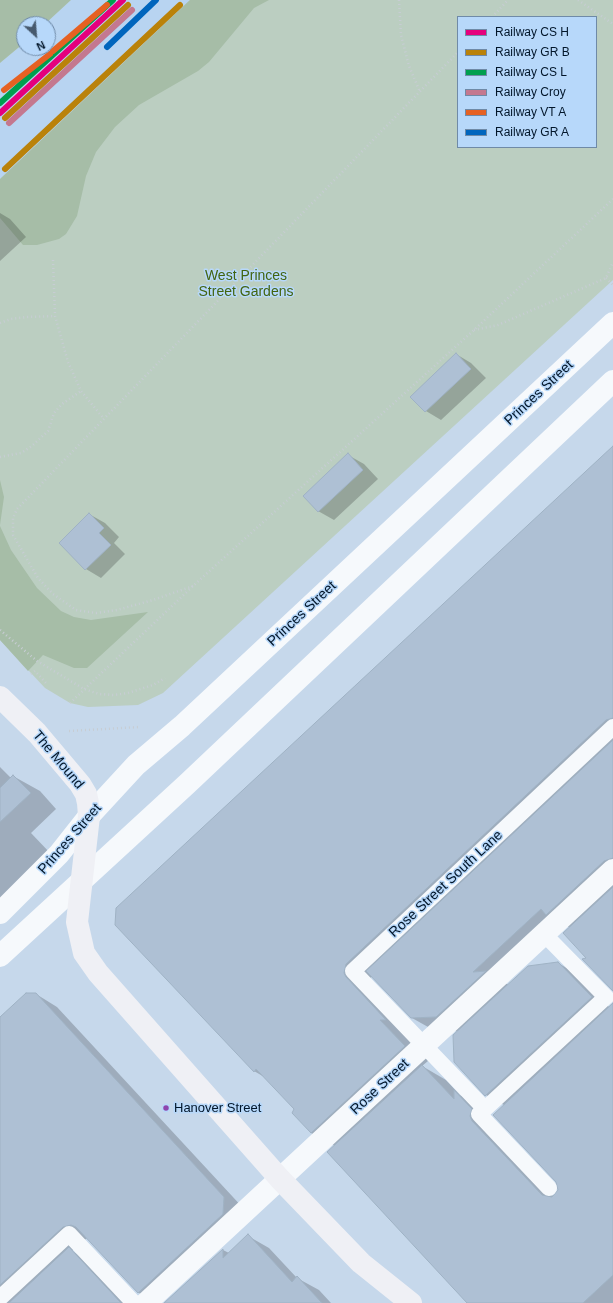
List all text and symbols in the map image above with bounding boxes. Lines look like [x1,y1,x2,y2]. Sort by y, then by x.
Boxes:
north arrow [16,16,56,56]
legend [457,16,597,148]
text: Railway CS H [495,25,569,39]
text: N [35,39,47,53]
text: Railway GR B [495,45,570,59]
text: Railway CS L [495,65,567,79]
text: Railway Croy [495,85,566,99]
text: Railway VT A [495,105,566,119]
text: Railway GR A [495,125,569,139]
park label: West Princes Street Gardens [199,268,293,300]
street label: Princes Street [501,357,577,429]
street label: Princes Street [264,578,340,650]
street label: The Mound [29,727,87,793]
street label: Princes Street [35,800,105,878]
street label: Rose Street South Lane [386,827,506,941]
street label: Rose Street [347,1056,413,1118]
place label: Hanover Street [174,1100,261,1116]
marker: Hanover Street [161,1103,171,1113]

